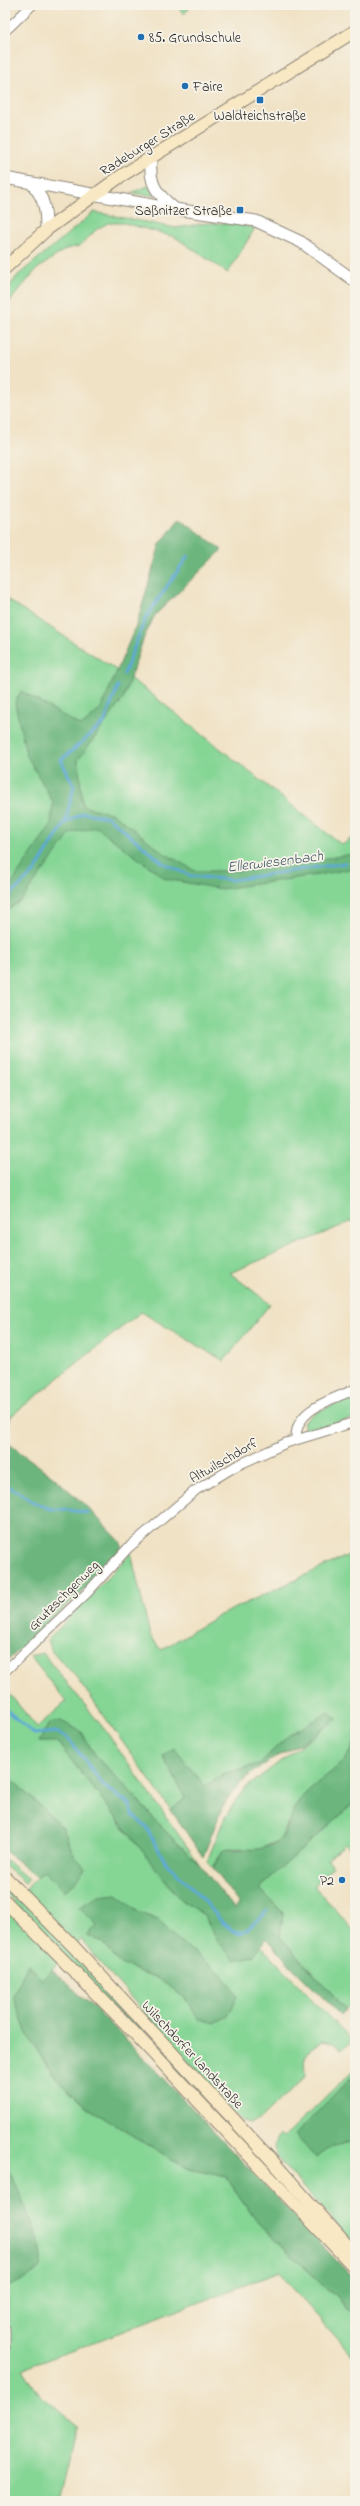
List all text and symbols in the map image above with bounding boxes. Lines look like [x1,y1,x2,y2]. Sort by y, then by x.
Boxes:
place label: 85. Grundschule [149,28,242,49]
marker: 85. Grundschule [136,32,146,42]
place label: Faire [192,77,223,98]
marker: Faire [180,81,190,91]
marker: Waldteichstraße [255,95,265,105]
street label: Radeburger Straße [96,106,201,183]
place label: Waldteichstraße [214,106,307,127]
place label: Saßnitzer Straße [135,201,233,222]
marker: Saßnitzer Straße [235,205,245,215]
water label: Ellerwiesenbach [226,845,325,879]
street label: Altwilschdorf [186,1433,262,1489]
street label: Grutzschgenweg [24,1556,105,1637]
place label: P2 [320,1871,334,1892]
marker: P2 [337,1875,347,1885]
street label: Wilschdorfer Landstraße [136,1996,248,2114]

